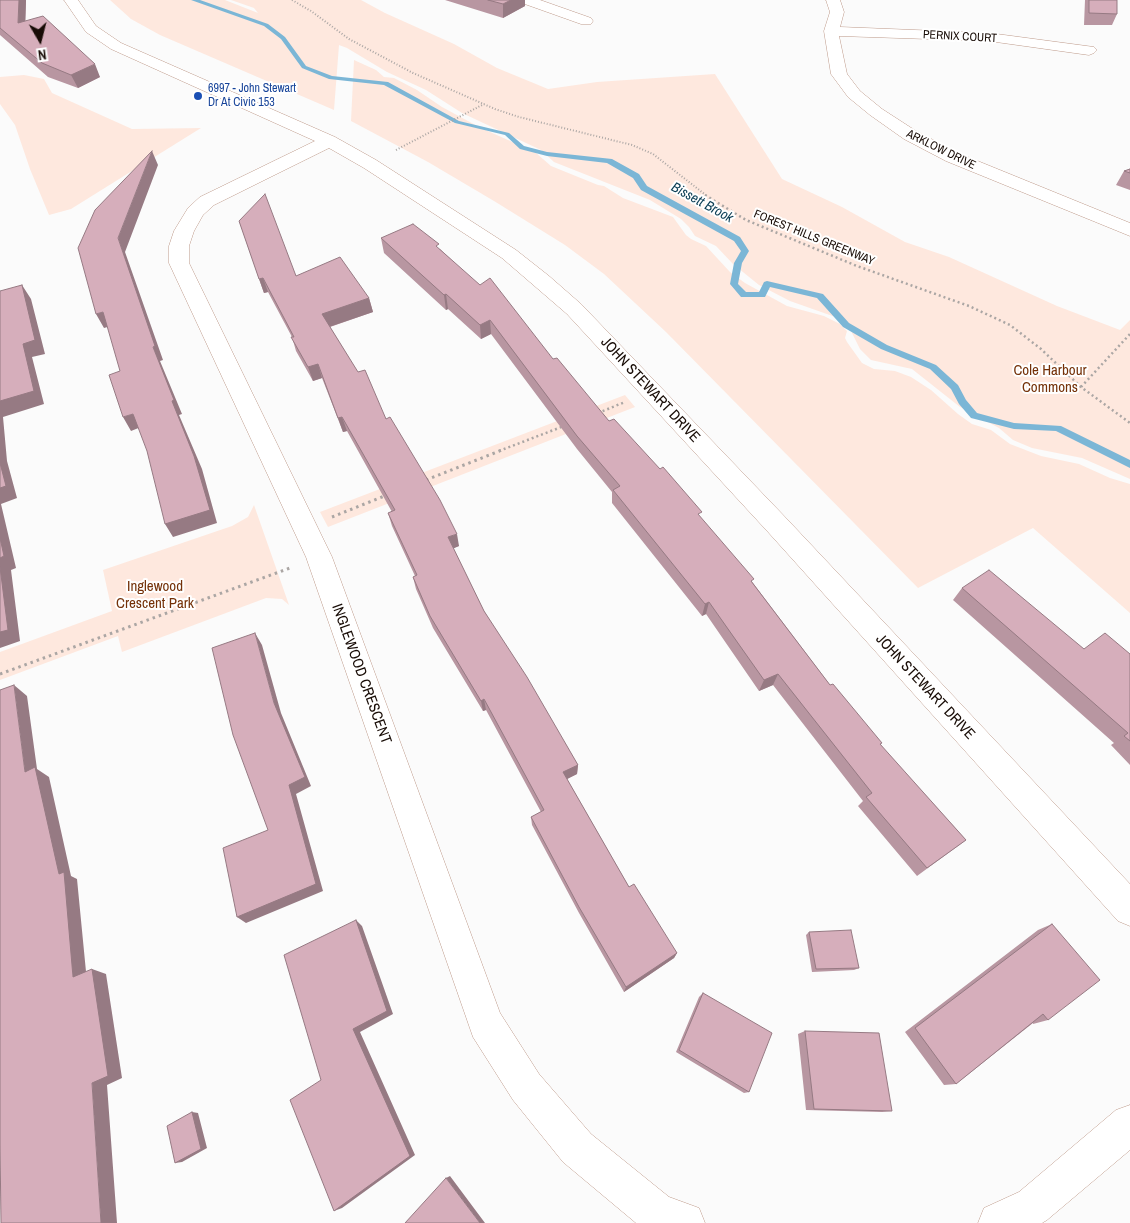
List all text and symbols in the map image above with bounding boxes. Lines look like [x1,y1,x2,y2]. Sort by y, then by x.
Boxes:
north arrow [15,15,65,65]
street label: PERNIX COURT [923,28,997,46]
text: N [37,45,47,64]
place label: 6997 - John Stewart Dr At Civic 153 [208,82,296,110]
marker: 6997 - John Stewart Dr At Civic 153 [192,90,204,102]
street label: ARKLOW DRIVE [904,127,978,173]
water label: Bissett Brook [668,179,736,227]
street label: FOREST HILLS GREENWAY [751,207,877,269]
street label: JOHN STEWART DRIVE [597,334,703,446]
park label: Cole Harbour Commons [1013,362,1087,397]
park label: Inglewood Crescent Park [116,578,194,613]
street label: INGLEWOOD CRESCENT [327,602,395,746]
street label: JOHN STEWART DRIVE [872,631,978,743]

